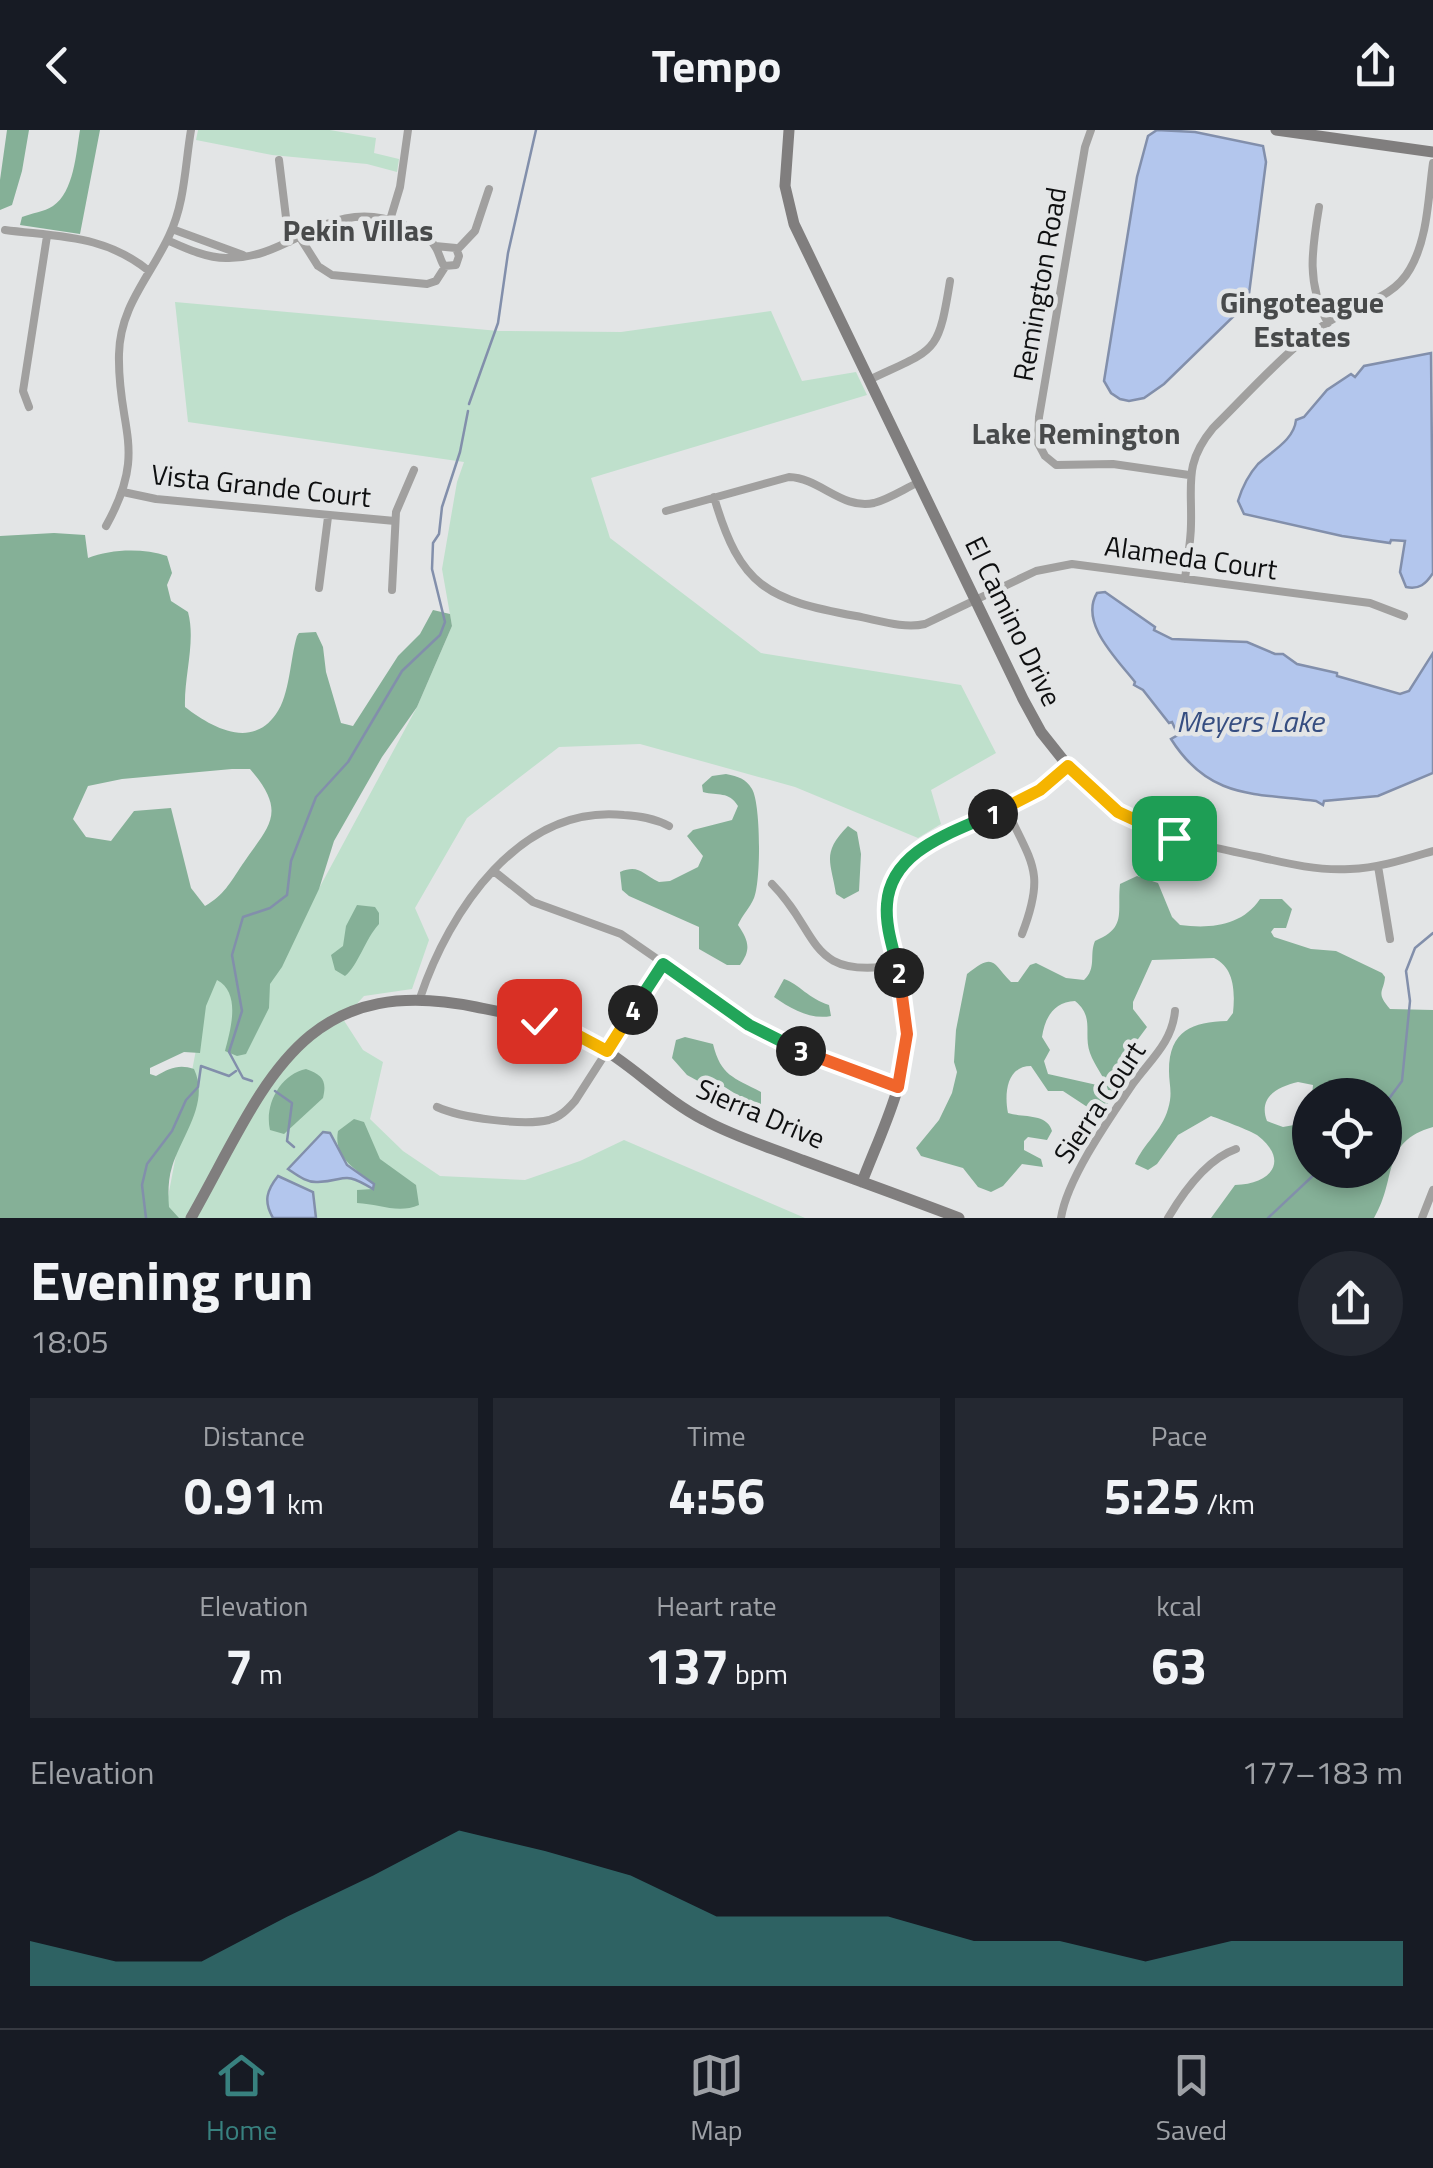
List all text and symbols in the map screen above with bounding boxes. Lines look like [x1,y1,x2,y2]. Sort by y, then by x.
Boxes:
text: Tempo [652,31,781,99]
icon: back [30,38,85,93]
icon: share [1348,38,1403,93]
street label: Remington Road [1001,183,1077,385]
district label: Pekin Villas [283,207,433,253]
district label: Gingoteague Estates [1220,279,1384,359]
district label: Lake Remington [971,410,1181,456]
street label: Vista Grande Court [149,452,373,518]
street label: Alameda Court [1102,524,1280,590]
street label: El Camino Drive [954,529,1074,713]
water label: Meyers Lake [1176,698,1326,744]
pin: 1 [968,789,1018,839]
text: 1 [985,792,1001,835]
pin [1132,796,1217,881]
icon: arrive [1147,811,1202,866]
pin: 2 [874,948,924,998]
text: 2 [891,951,907,994]
pin [497,979,582,1064]
pin: 4 [608,985,658,1035]
text: 4 [625,988,641,1031]
icon: check [512,994,567,1049]
pin: 3 [776,1026,826,1076]
text: 3 [793,1029,809,1072]
street label: Sierra Court [1042,1032,1156,1172]
street label: Sierra Drive [690,1067,832,1159]
map controls [1292,1078,1402,1188]
button: locate [1292,1078,1402,1188]
text: Evening run [30,1238,313,1321]
button: share [1298,1251,1403,1356]
text: 18:05 [30,1317,109,1365]
text: Distance [203,1414,305,1457]
text: Time [687,1414,746,1457]
text: Pace [1151,1414,1208,1457]
text: 0.91 [184,1457,281,1533]
text: 4:56 [668,1457,765,1533]
text: 5:25 [1103,1457,1200,1533]
text: km [281,1482,324,1525]
text: /km [1200,1482,1255,1525]
text: Elevation [199,1584,308,1627]
text: Heart rate [656,1584,777,1627]
text: kcal [1156,1584,1202,1627]
text: 7 [225,1627,253,1703]
text: 137 [645,1627,729,1703]
text: 63 [1151,1627,1207,1703]
text: m [253,1652,283,1695]
text: bpm [729,1652,788,1695]
text: Elevation [30,1748,154,1796]
text: 177–183 m [1241,1748,1403,1796]
tab: Home [206,2048,277,2151]
tab: Map [689,2048,744,2151]
tab: Saved [1156,2048,1227,2151]

